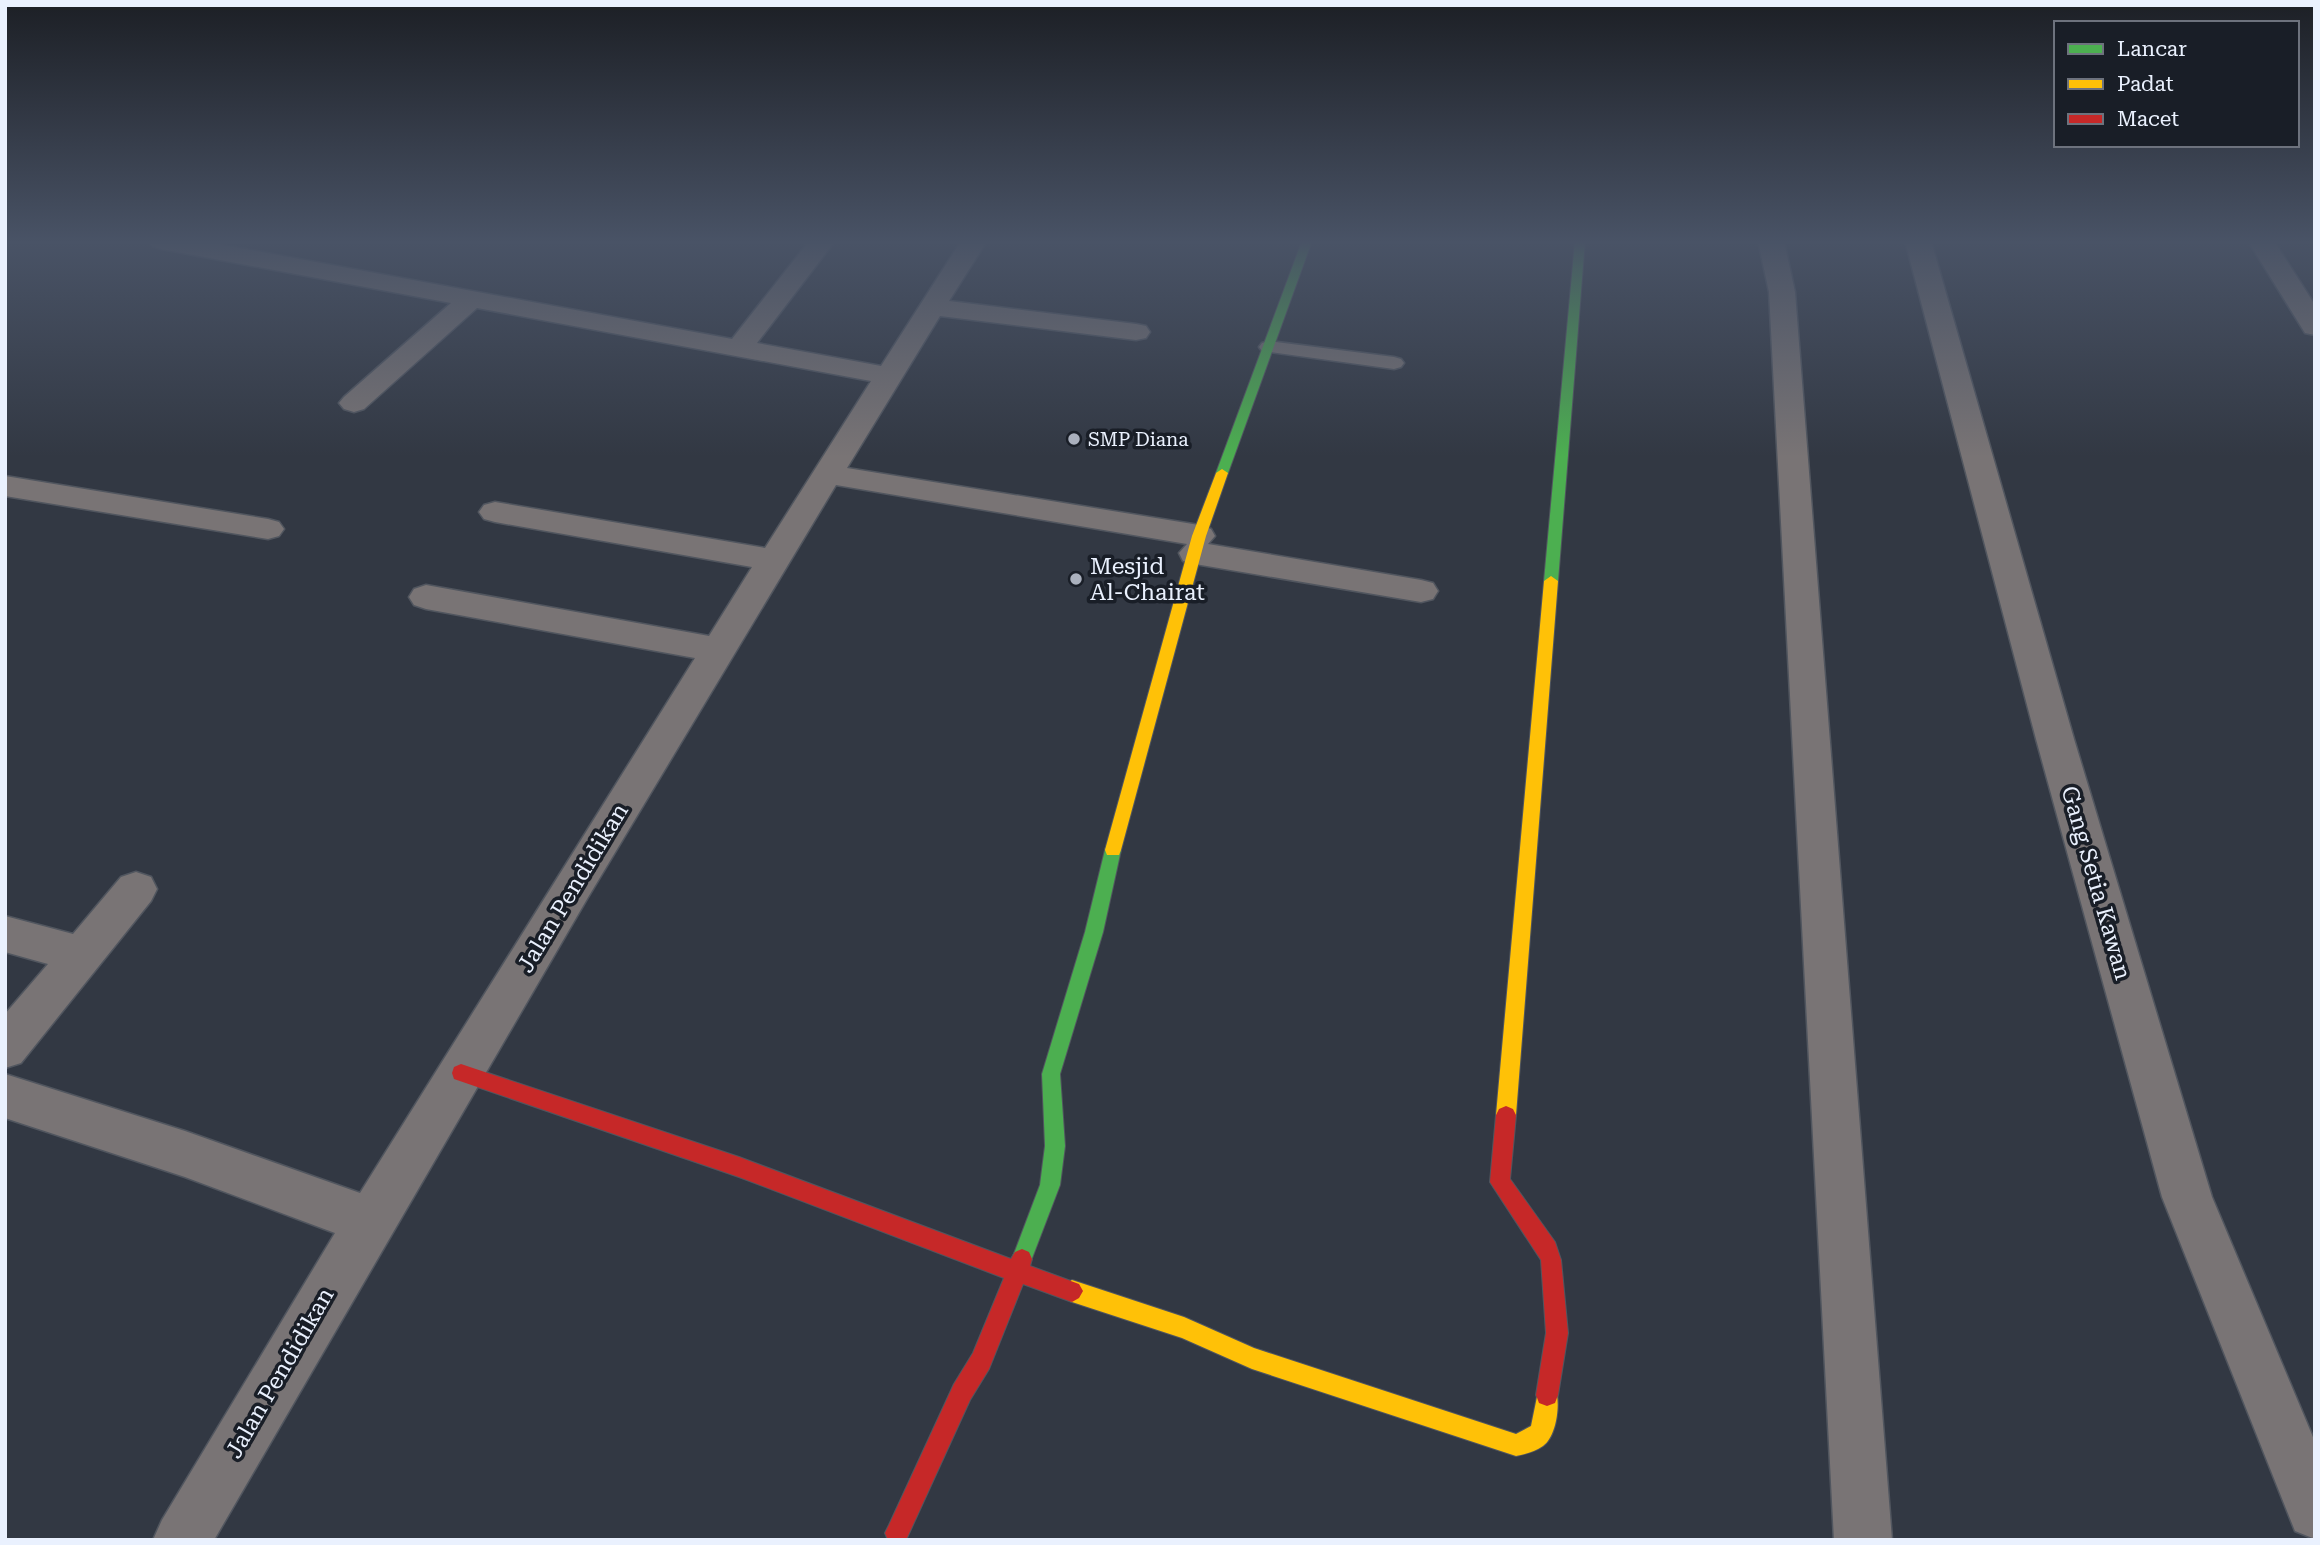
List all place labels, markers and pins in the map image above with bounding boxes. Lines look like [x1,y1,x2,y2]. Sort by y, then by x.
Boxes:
place label: SMP Diana [1088,428,1189,451]
marker: SMP Diana [1066,431,1082,447]
place label: Mesjid Al-Chairat [1090,553,1205,606]
marker: Mesjid Al-Chairat [1068,571,1084,587]

